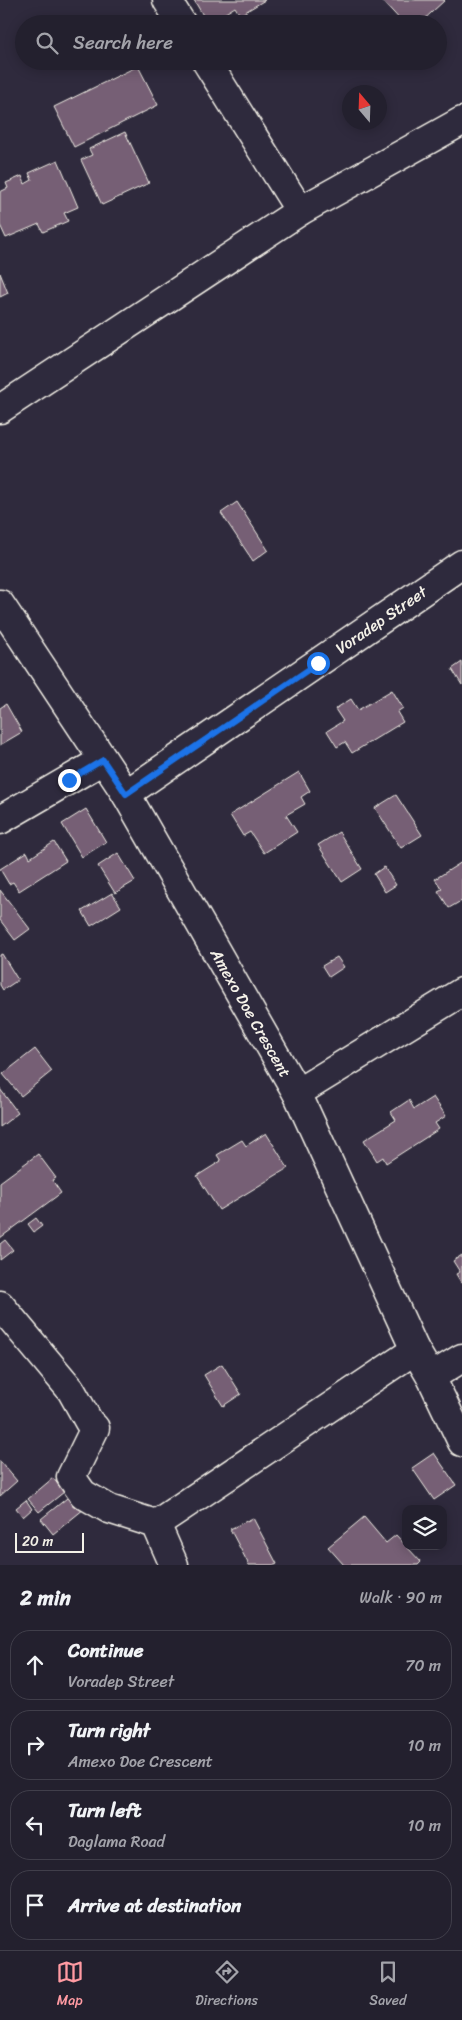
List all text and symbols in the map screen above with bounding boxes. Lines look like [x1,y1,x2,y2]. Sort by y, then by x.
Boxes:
search box [15,15,447,70]
text: Search here [73,26,173,59]
icon: search [33,29,61,57]
north arrow [342,85,387,130]
street label: Voradep Street [329,577,433,661]
route start [307,652,330,675]
route end [58,769,81,792]
street label: Amexo Doe Crescent [202,942,300,1083]
map controls [402,1505,447,1550]
button: layers [402,1505,447,1550]
text: 20 m [22,1529,53,1554]
scale bar [15,1530,84,1553]
text: 2 min [20,1579,71,1617]
text: Walk · 90 m [360,1583,442,1612]
text: Continue [68,1634,144,1667]
icon: ahead [21,1651,49,1679]
text: 70 m [405,1651,441,1680]
text: Voradep Street [68,1667,174,1696]
text: Turn right [68,1714,150,1747]
icon: right [21,1731,49,1759]
text: 10 m [408,1731,441,1760]
text: Amexo Doe Crescent [68,1747,213,1776]
text: Turn left [68,1794,141,1827]
icon: left [21,1811,49,1839]
text: 10 m [408,1811,441,1840]
text: Daglama Road [68,1827,165,1856]
text: Arrive at destination [68,1889,241,1922]
icon: arrive [21,1891,49,1919]
tab: Map [56,1958,84,2013]
tab: Directions [195,1958,258,2013]
tab: Saved [369,1958,406,2013]

